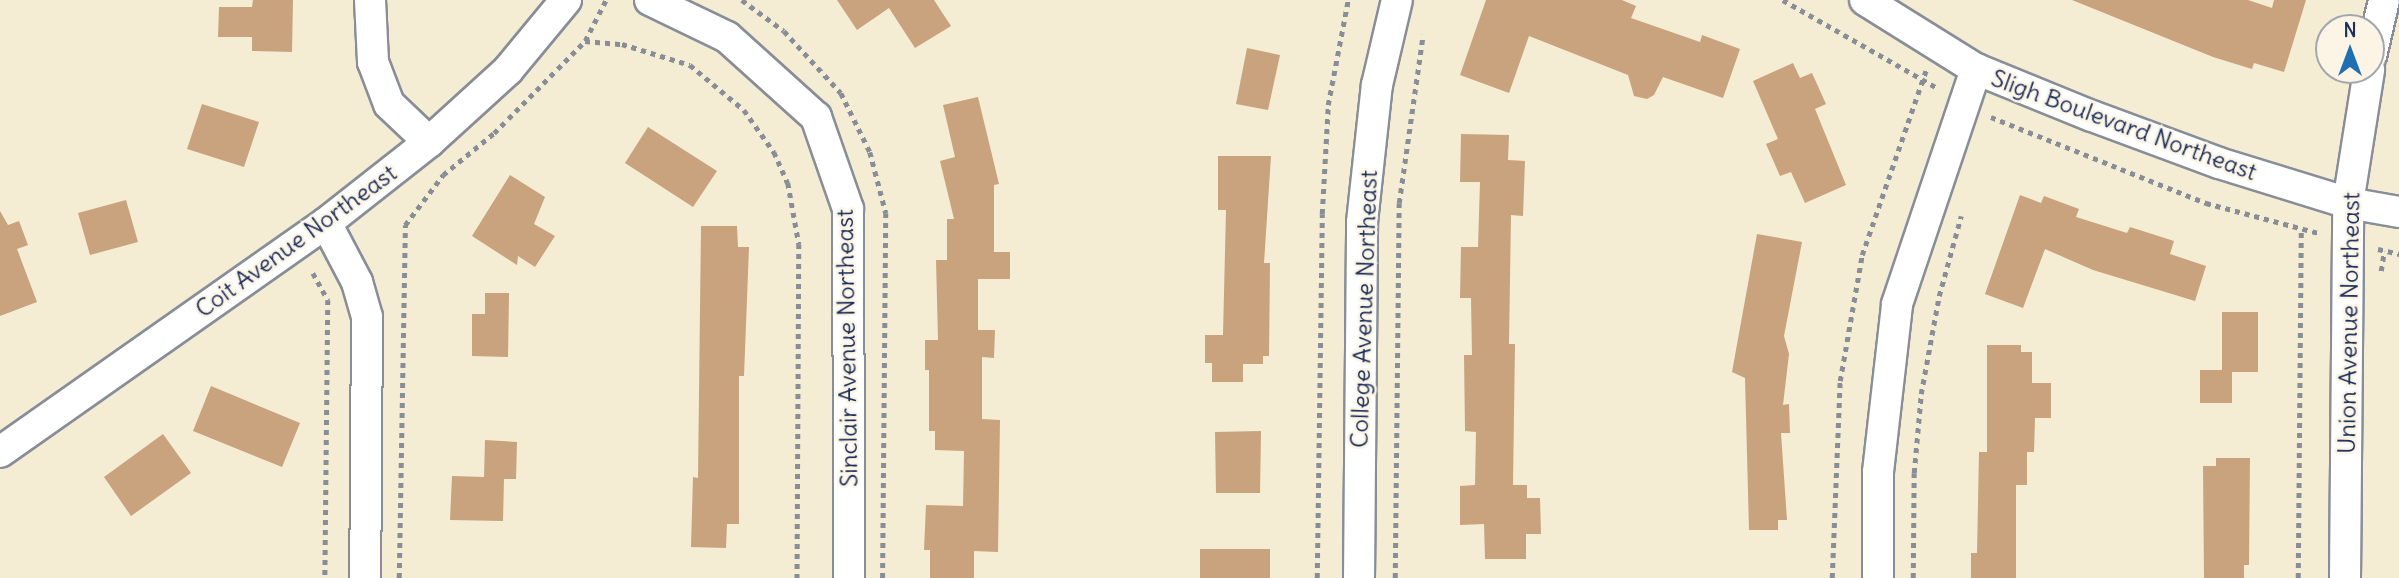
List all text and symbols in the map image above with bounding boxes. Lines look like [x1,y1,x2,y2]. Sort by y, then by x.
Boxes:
north arrow [2315,14,2385,84]
text: N [2343,18,2357,42]
street label: Sligh Boulevard Northeast [1987,64,2261,186]
street label: Coit Avenue Northeast [190,158,402,324]
street label: College Avenue Northeast [1345,170,1383,448]
street label: Union Avenue Northeast [2332,192,2366,454]
street label: Sinclair Avenue Northeast [830,209,864,487]

